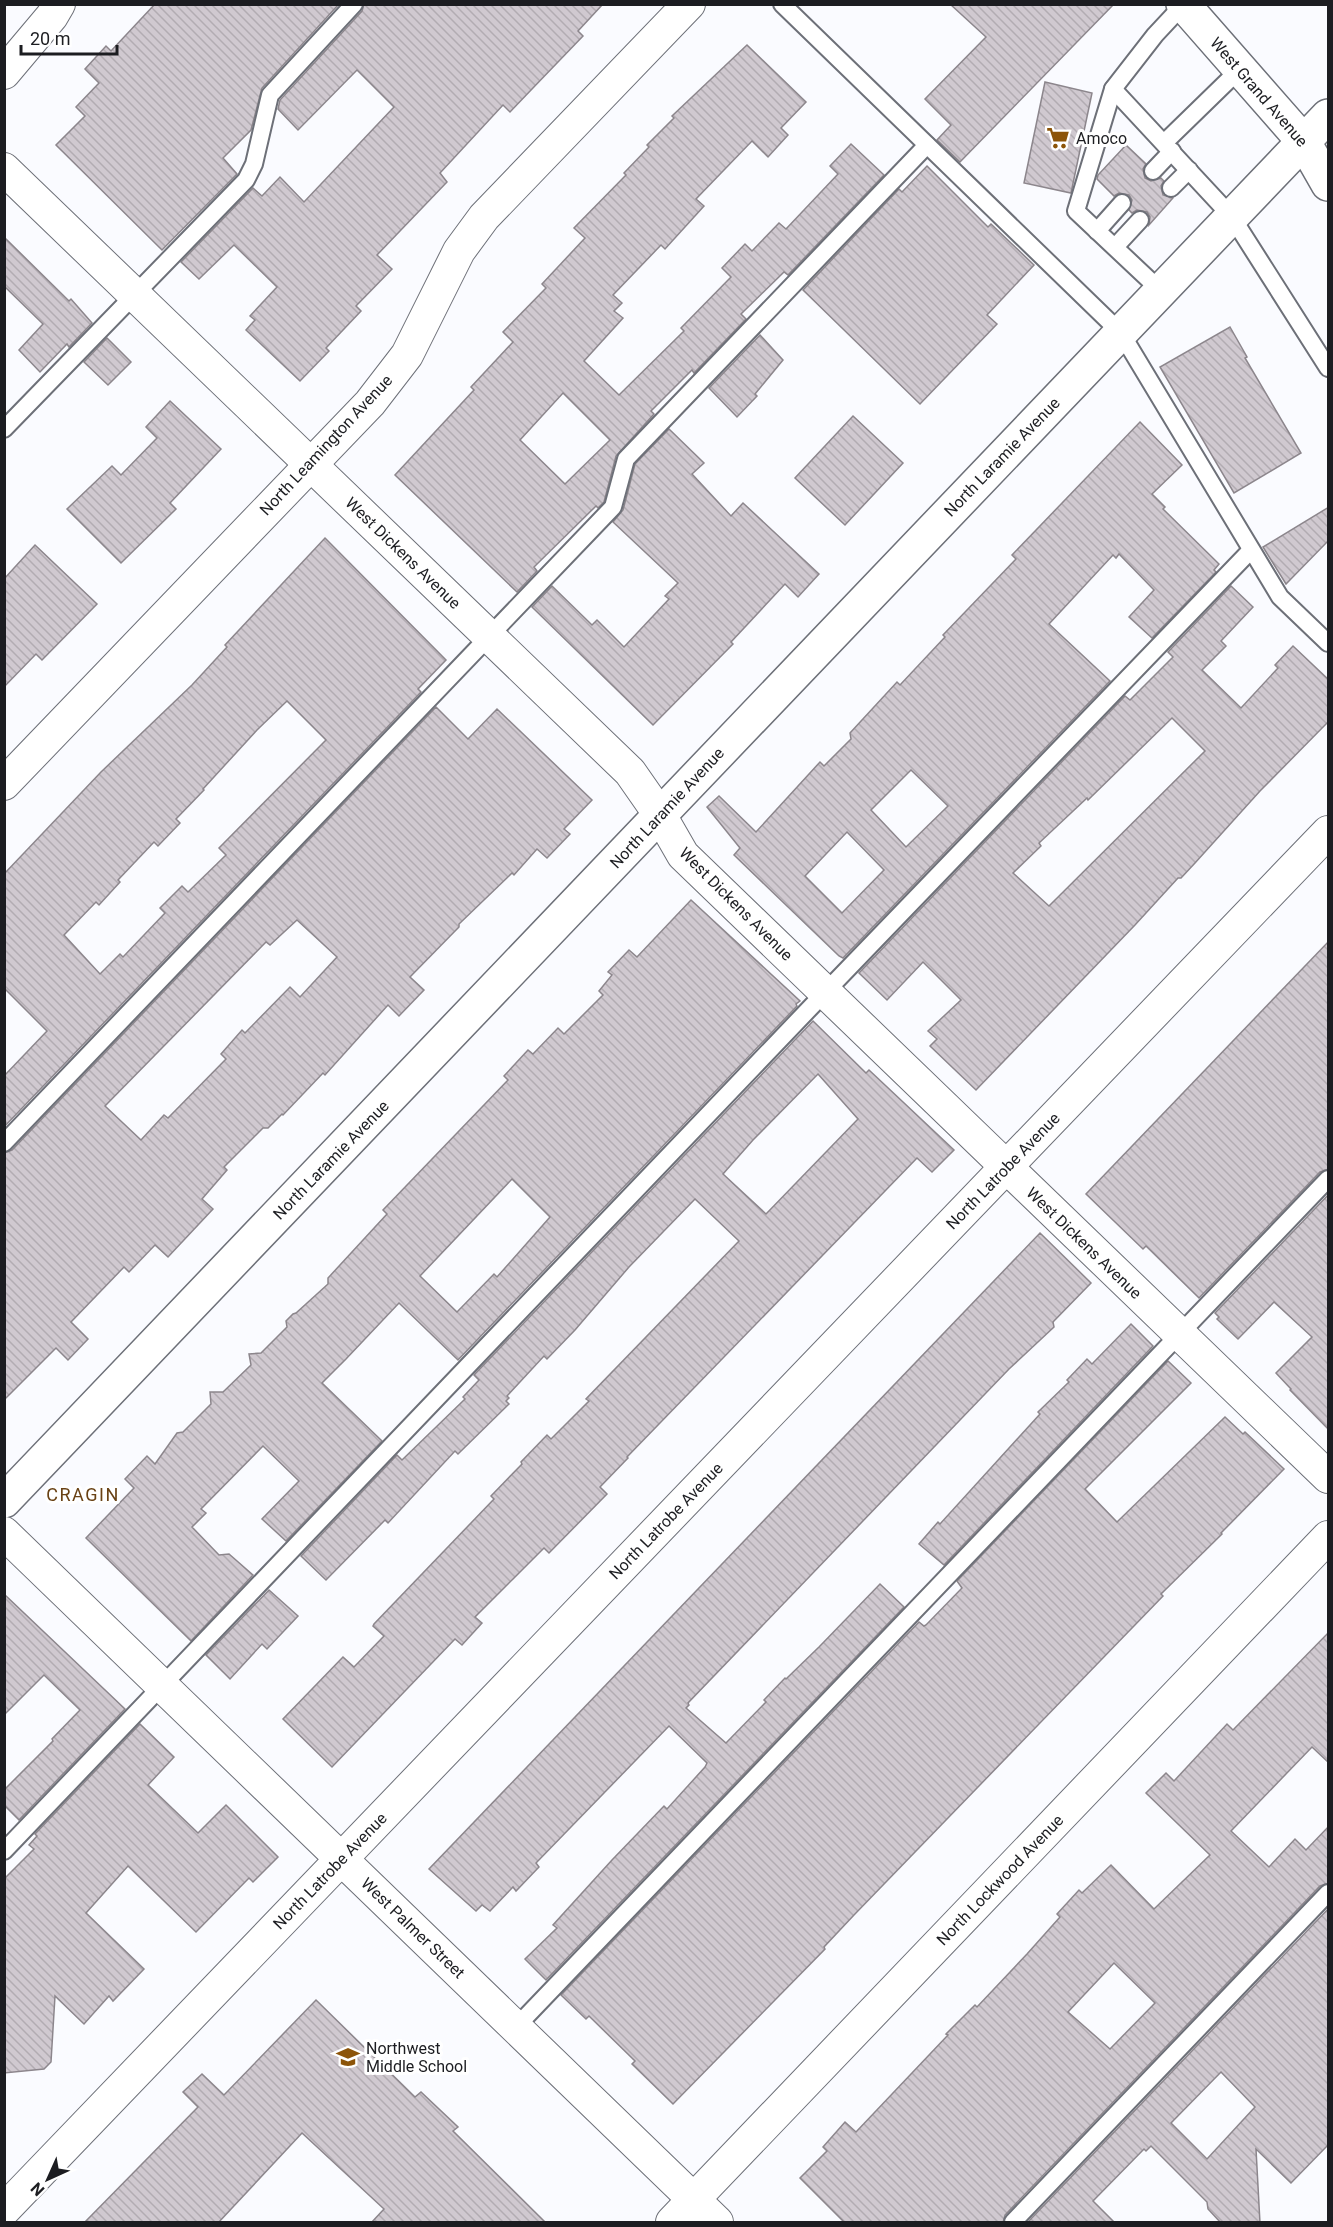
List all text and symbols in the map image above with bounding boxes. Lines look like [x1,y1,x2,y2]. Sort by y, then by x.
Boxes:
scale bar [21,18,117,56]
text: 20 m [30,28,70,49]
street label: West Grand Avenue [1206,33,1312,151]
supermarket icon: Amoco [1045,125,1071,151]
place label: Amoco [1076,129,1127,148]
street label: North Leamington Avenue [256,371,396,519]
street label: North Laramie Avenue [940,393,1064,521]
street label: West Dickens Avenue [342,493,464,613]
street label: North Laramie Avenue [606,744,728,872]
street label: West Dickens Avenue [675,843,797,965]
street label: North Laramie Avenue [269,1096,393,1224]
street label: North Latrobe Avenue [942,1109,1064,1233]
street label: West Dickens Avenue [1023,1183,1145,1303]
street label: North Latrobe Avenue [605,1459,727,1583]
district label: CRAGIN [46,1484,120,1505]
street label: North Latrobe Avenue [269,1809,391,1933]
street label: North Lockwood Avenue [933,1811,1067,1949]
street label: West Palmer Street [357,1874,469,1982]
place label: Northwest Middle School [366,2039,467,2076]
school or university icon: Northwest Middle School [335,2044,361,2070]
north arrow [18,2149,78,2209]
text: N [27,2179,48,2200]

